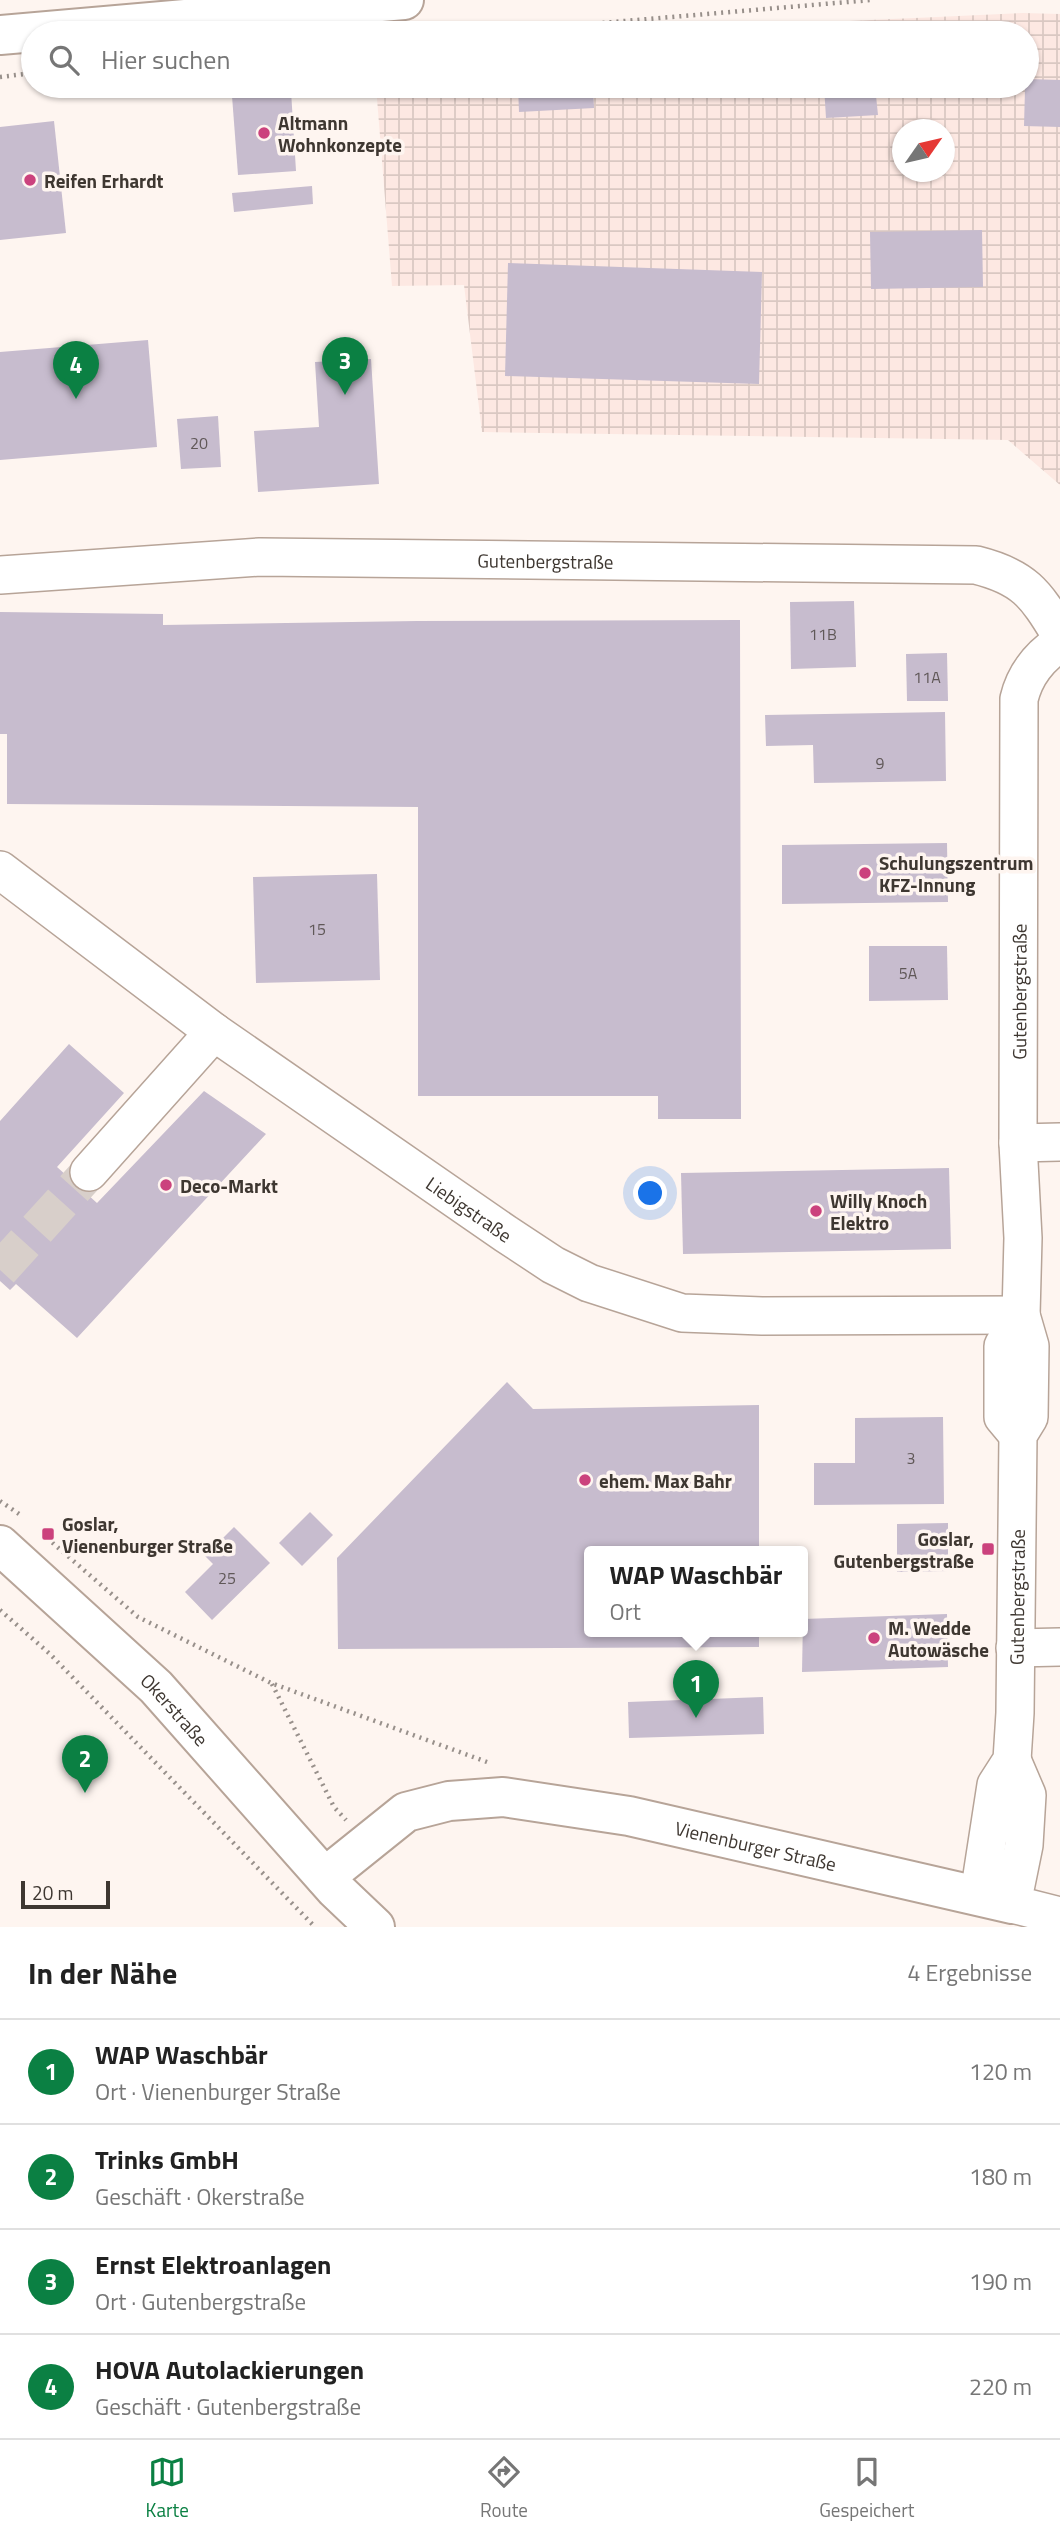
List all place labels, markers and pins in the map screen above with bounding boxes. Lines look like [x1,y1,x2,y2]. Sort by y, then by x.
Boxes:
place label: Altmann Wohnkonzepte [278,108,402,159]
marker: Altmann Wohnkonzepte [256,125,272,141]
place label: Reifen Erhardt [44,166,164,195]
marker: Reifen Erhardt [22,172,38,188]
pin: 3 [322,337,368,395]
pin: 4 [53,341,99,399]
place label: Schulungszentrum KFZ-Innung [879,848,1033,899]
marker: Schulungszentrum KFZ-Innung [857,865,873,881]
place label: Deco-Markt [180,1171,278,1200]
marker: Deco-Markt [158,1177,174,1193]
place label: Willy Knoch Elektro [830,1186,927,1237]
marker: Willy Knoch Elektro [808,1203,824,1219]
place label: ehem. Max Bahr [599,1466,732,1495]
marker: ehem. Max Bahr [577,1472,593,1488]
place label: Goslar, Vienenburger Straße [62,1509,233,1560]
place label: Goslar, Gutenbergstraße [834,1524,974,1575]
marker: Goslar, Vienenburger Straße [40,1526,56,1542]
marker: Goslar, Gutenbergstraße [980,1541,996,1557]
place label: M. Wedde Autowäsche [888,1613,989,1664]
marker: M. Wedde Autowäsche [866,1630,882,1646]
pin: 1 [673,1660,719,1718]
pin: 2 [62,1735,108,1793]

